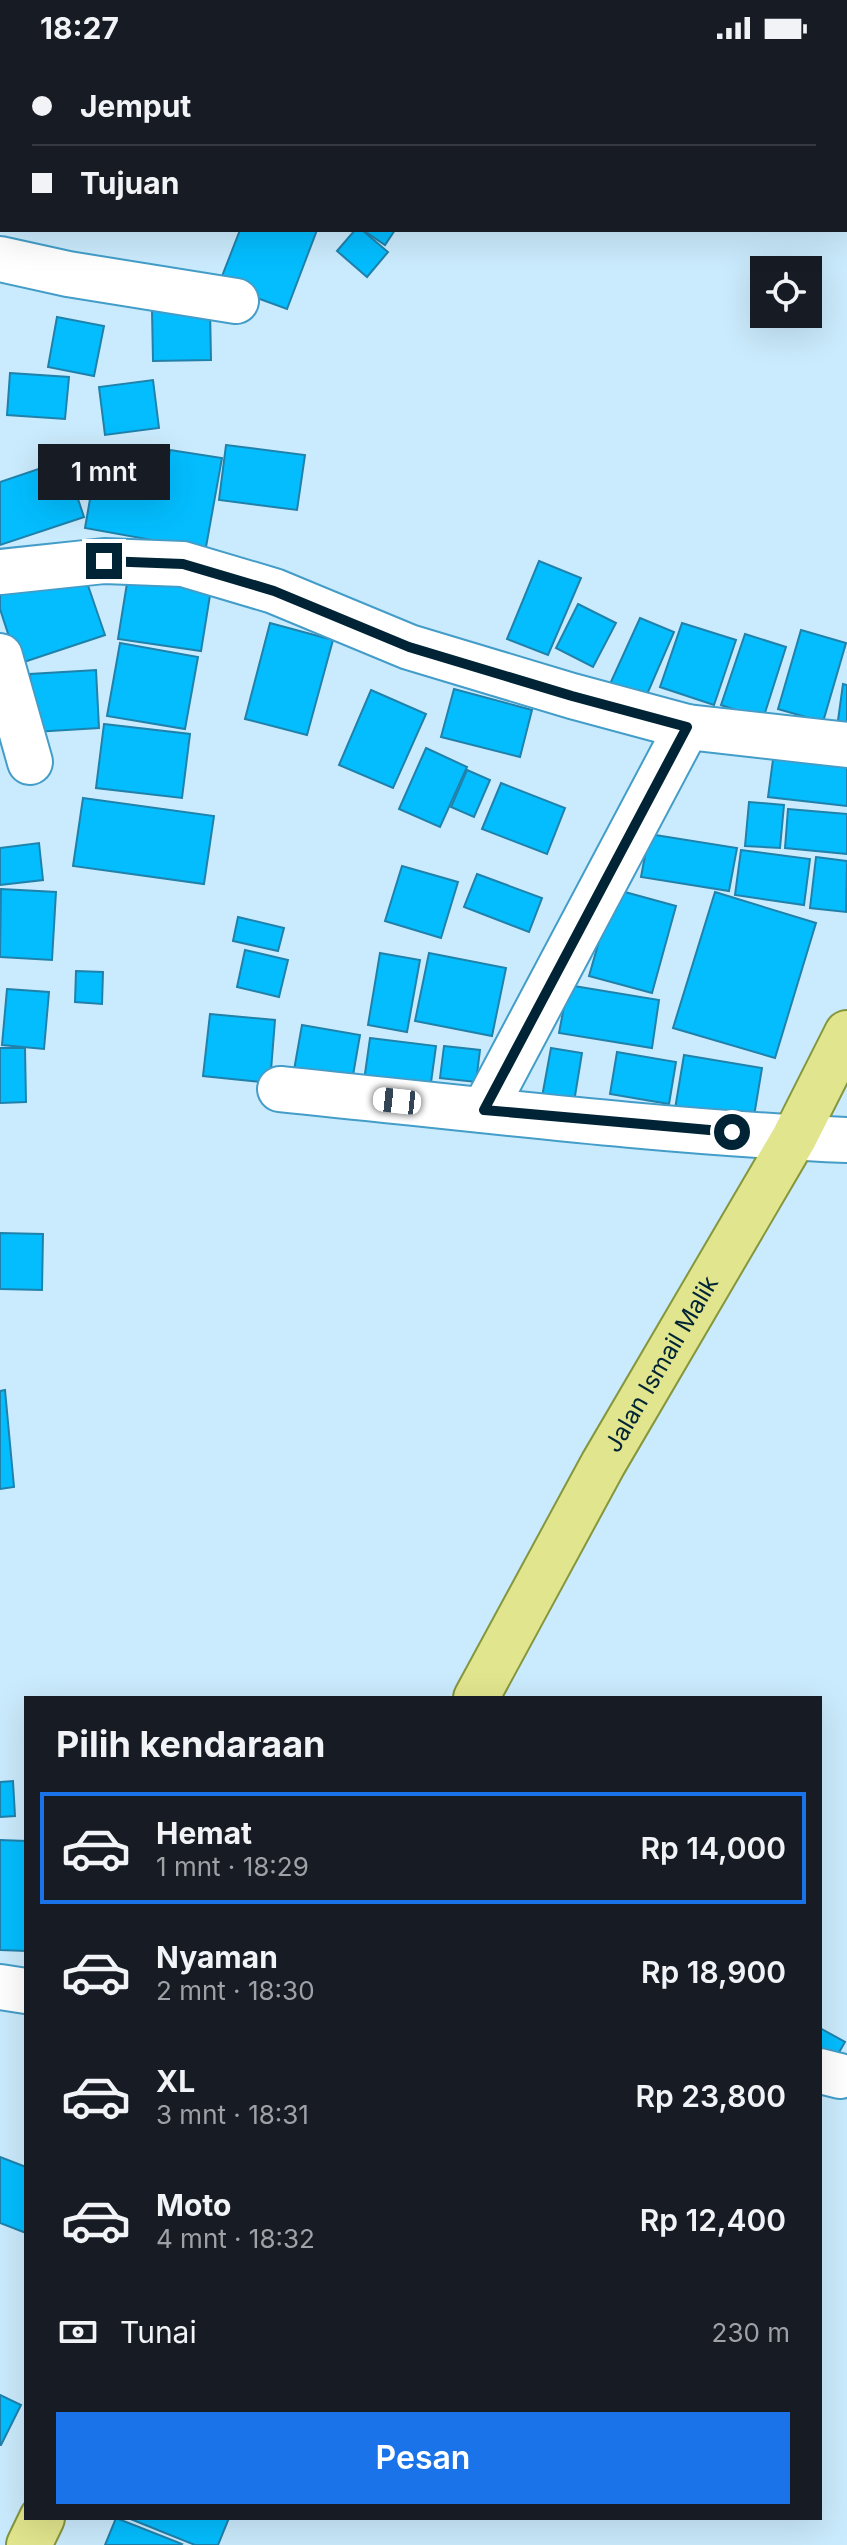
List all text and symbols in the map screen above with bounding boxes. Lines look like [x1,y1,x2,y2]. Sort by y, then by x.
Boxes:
text: 18:27 [40,10,119,46]
text: Jemput [80,88,191,124]
text: Tujuan [80,165,179,201]
map controls [750,256,822,328]
button: locate [750,256,822,328]
callout: 1 mnt [38,445,170,501]
text: 1 mnt [71,456,137,487]
route end [86,543,122,579]
car [372,1087,422,1115]
route start [714,1114,750,1150]
street label: Jalan Ismail Malik [598,1271,724,1457]
text: Pilih kendaraan [56,1722,325,1766]
icon: car [60,1812,132,1884]
text: Hemat [156,1815,252,1851]
text: Rp 14,000 [640,1830,786,1866]
text: 1 mnt · 18:29 [156,1851,309,1882]
icon: car [60,1936,132,2008]
text: Nyaman [156,1939,278,1975]
text: Rp 18,900 [641,1954,786,1990]
text: 2 mnt · 18:30 [156,1975,315,2006]
icon: car [60,2060,132,2132]
text: XL [156,2063,195,2099]
text: Rp 23,800 [635,2078,786,2114]
text: 3 mnt · 18:31 [156,2099,309,2130]
icon: car [60,2184,132,2256]
text: Moto [156,2187,231,2223]
text: Rp 12,400 [640,2202,786,2238]
text: 4 mnt · 18:32 [156,2223,315,2254]
icon: cash [56,2310,100,2354]
text: Tunai [120,2314,197,2350]
text: 230 m [712,2317,790,2348]
button: Pesan [56,2412,790,2504]

